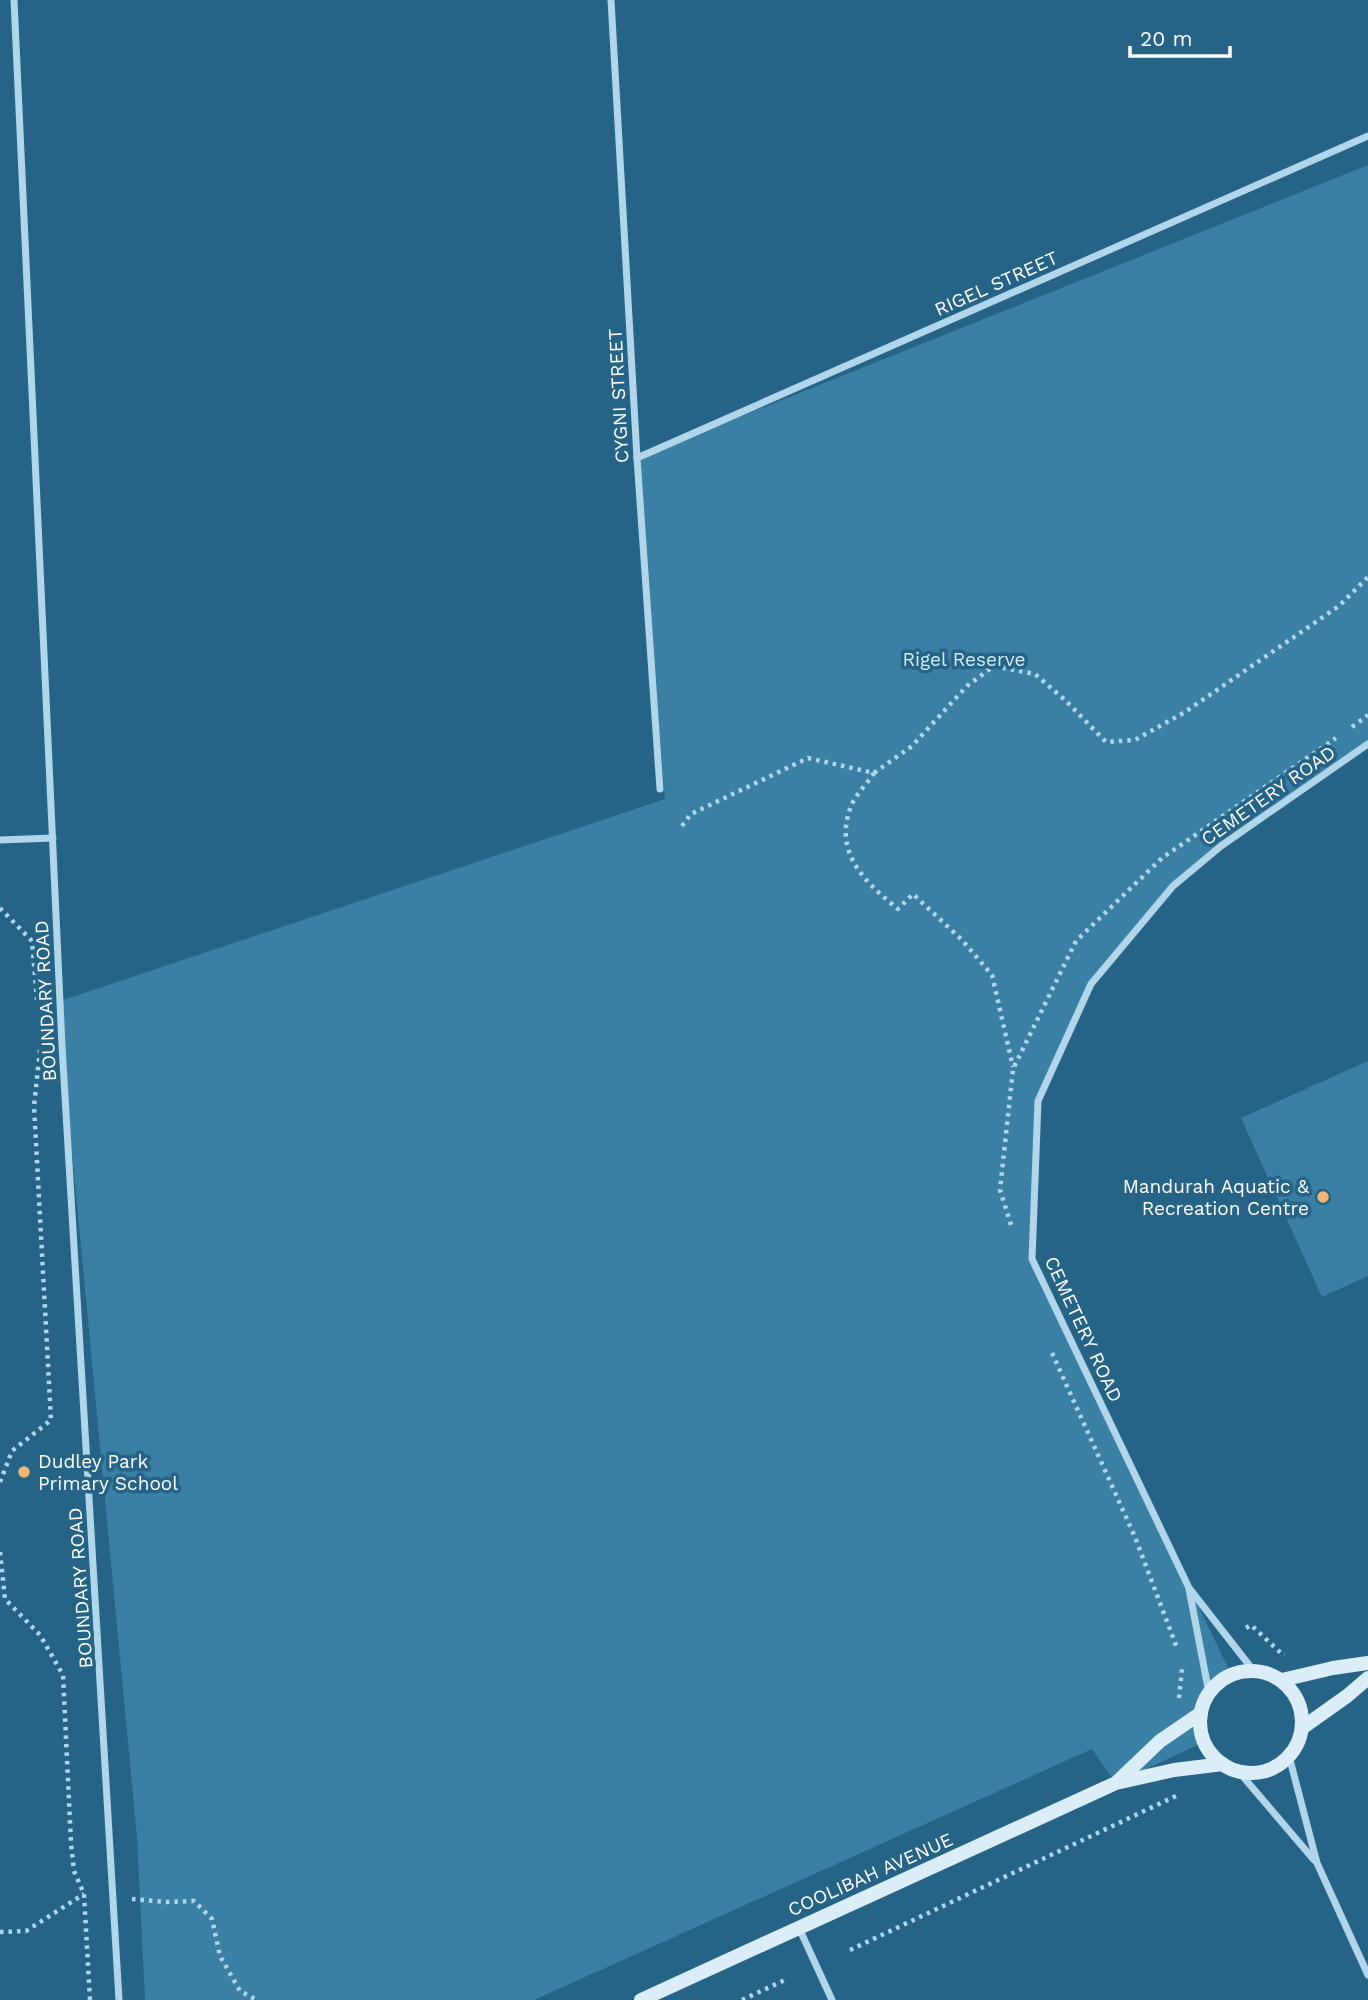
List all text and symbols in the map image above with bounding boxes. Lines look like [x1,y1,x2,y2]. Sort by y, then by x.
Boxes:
scale bar [1130,14,1230,58]
text: 20 m [1140,26,1192,51]
street label: RIGEL STREET [931,246,1062,321]
street label: CYGNI STREET [603,328,634,464]
park label: Rigel Reserve [902,648,1026,671]
street label: CEMETERY ROAD [1197,741,1340,850]
street label: BOUNDARY ROAD [30,920,61,1082]
place label: Mandurah Aquatic & Recreation Centre [1123,1175,1309,1220]
marker: Mandurah Aquatic & Recreation Centre [1315,1189,1331,1205]
street label: CEMETERY ROAD [1040,1253,1127,1406]
place label: Dudley Park Primary School [38,1450,178,1495]
marker: Dudley Park Primary School [16,1464,32,1480]
street label: BOUNDARY ROAD [63,1507,98,1669]
street label: COOLIBAH AVENUE [784,1828,956,1921]

